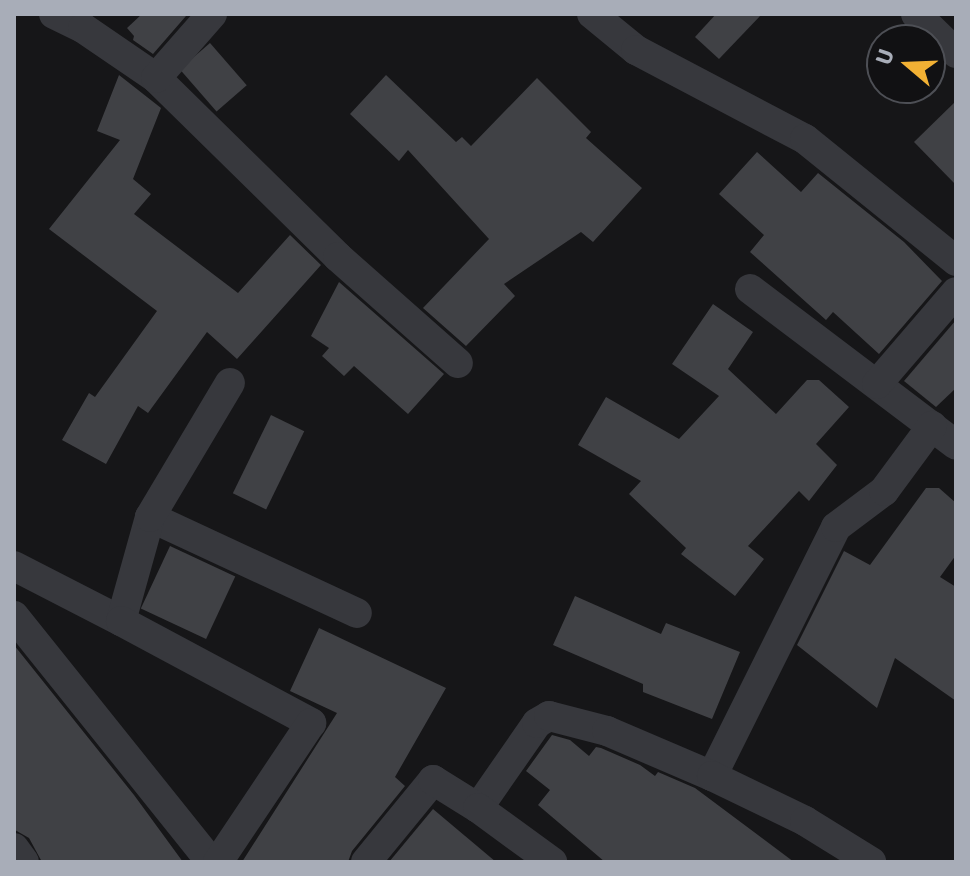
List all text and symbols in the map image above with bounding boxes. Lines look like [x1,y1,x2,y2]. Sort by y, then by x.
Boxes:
north arrow [866,24,946,104]
text: U [870,45,900,68]

